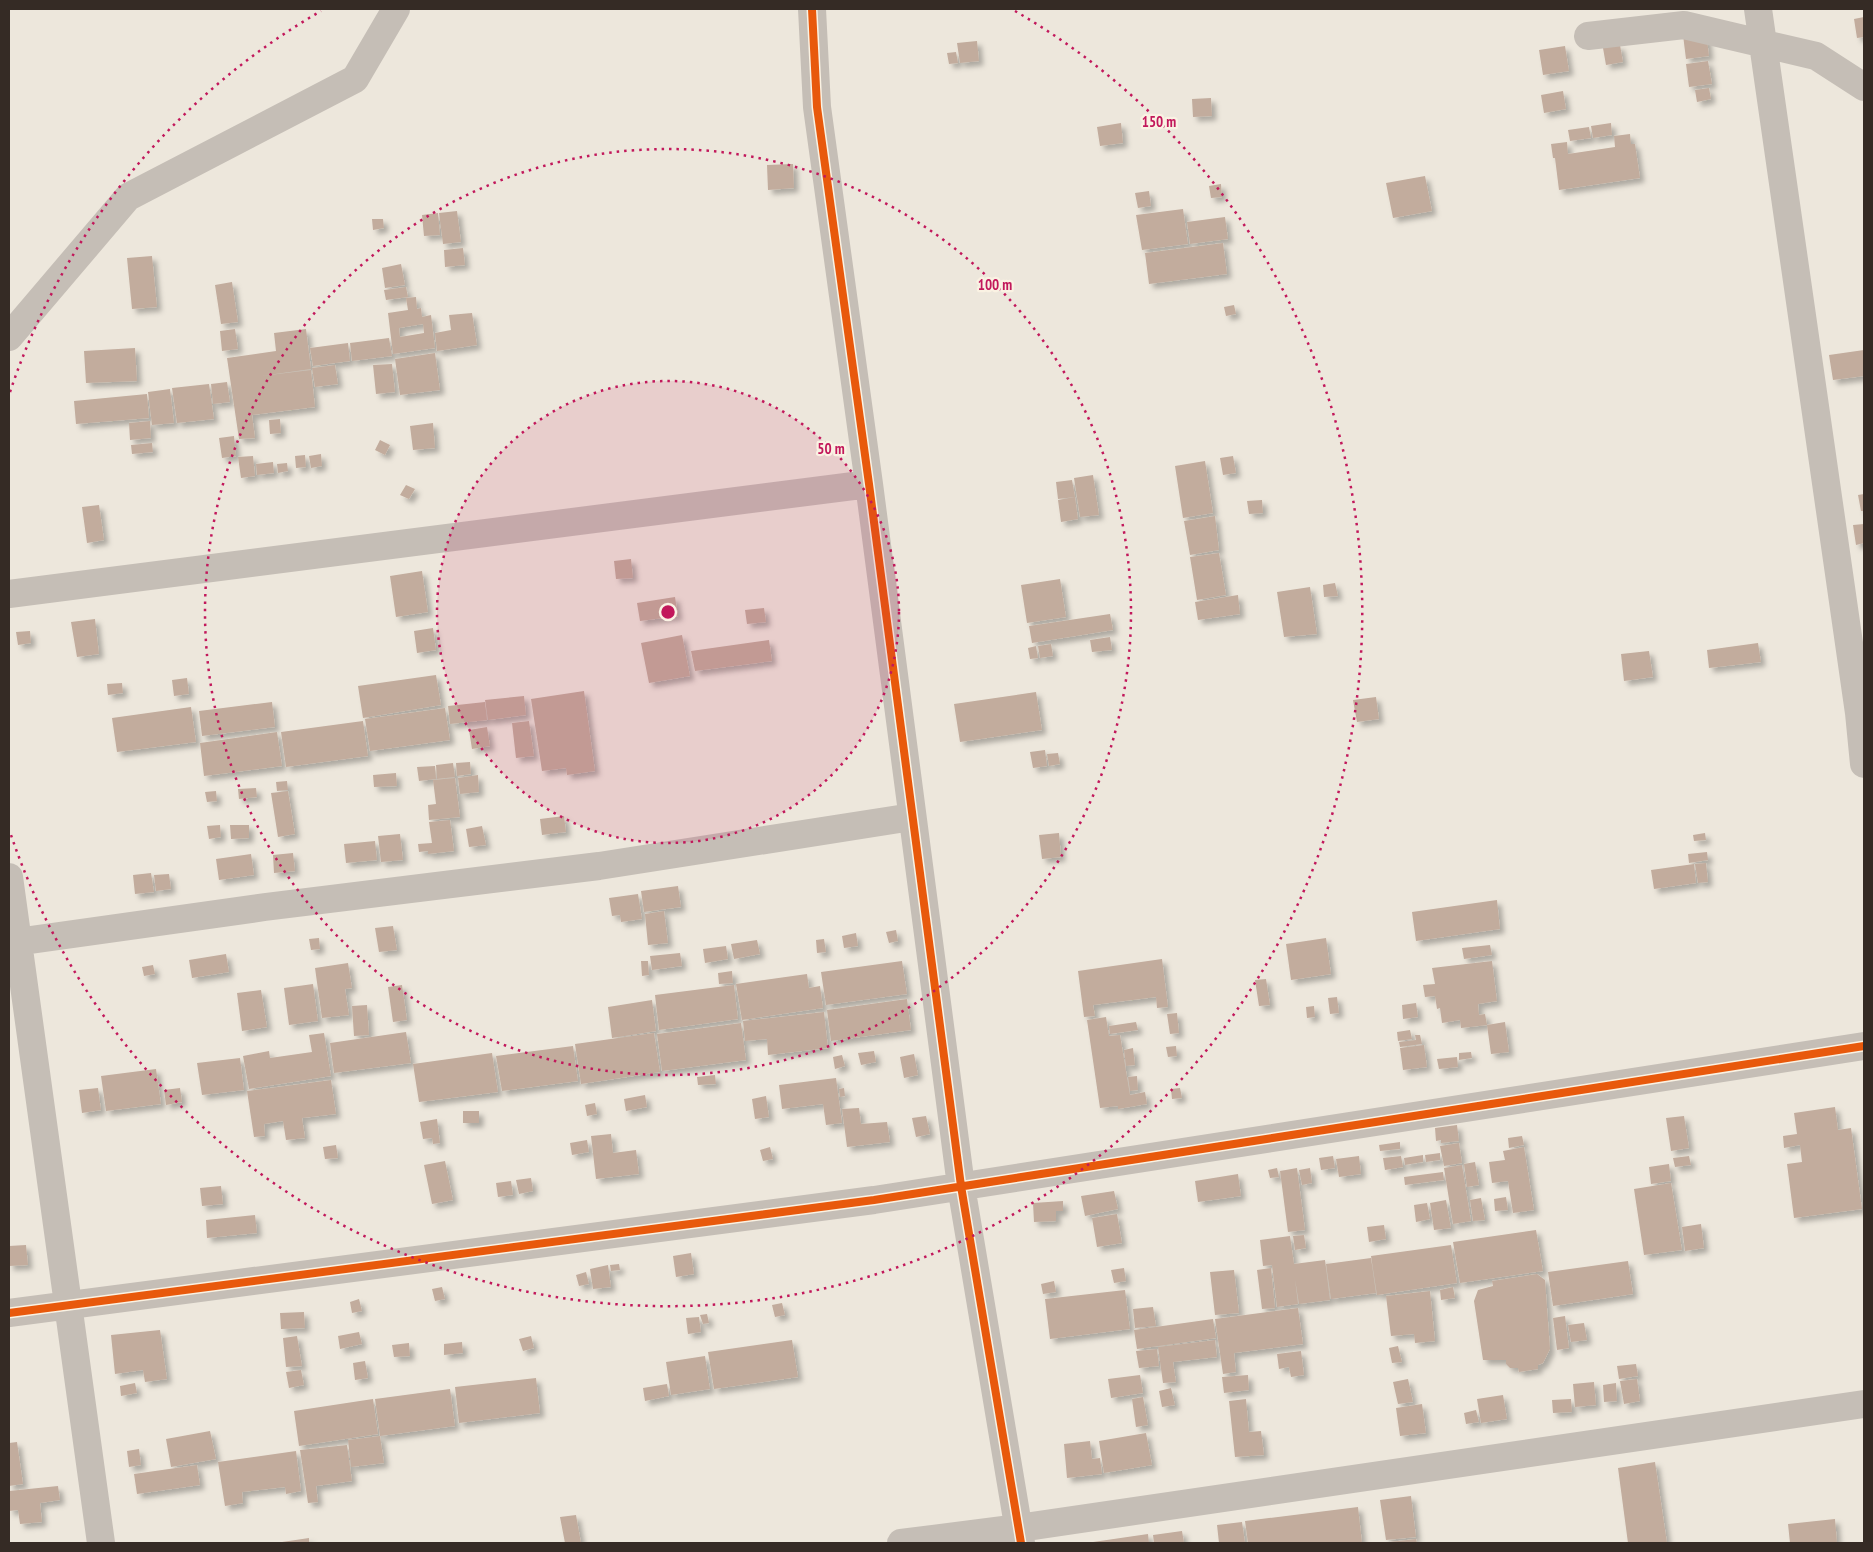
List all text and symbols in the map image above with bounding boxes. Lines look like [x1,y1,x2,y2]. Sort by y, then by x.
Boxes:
text: 150 m [1142,112,1176,131]
text: 100 m [978,275,1012,294]
text: 50 m [817,439,845,458]
centre of rings [659,603,677,621]

